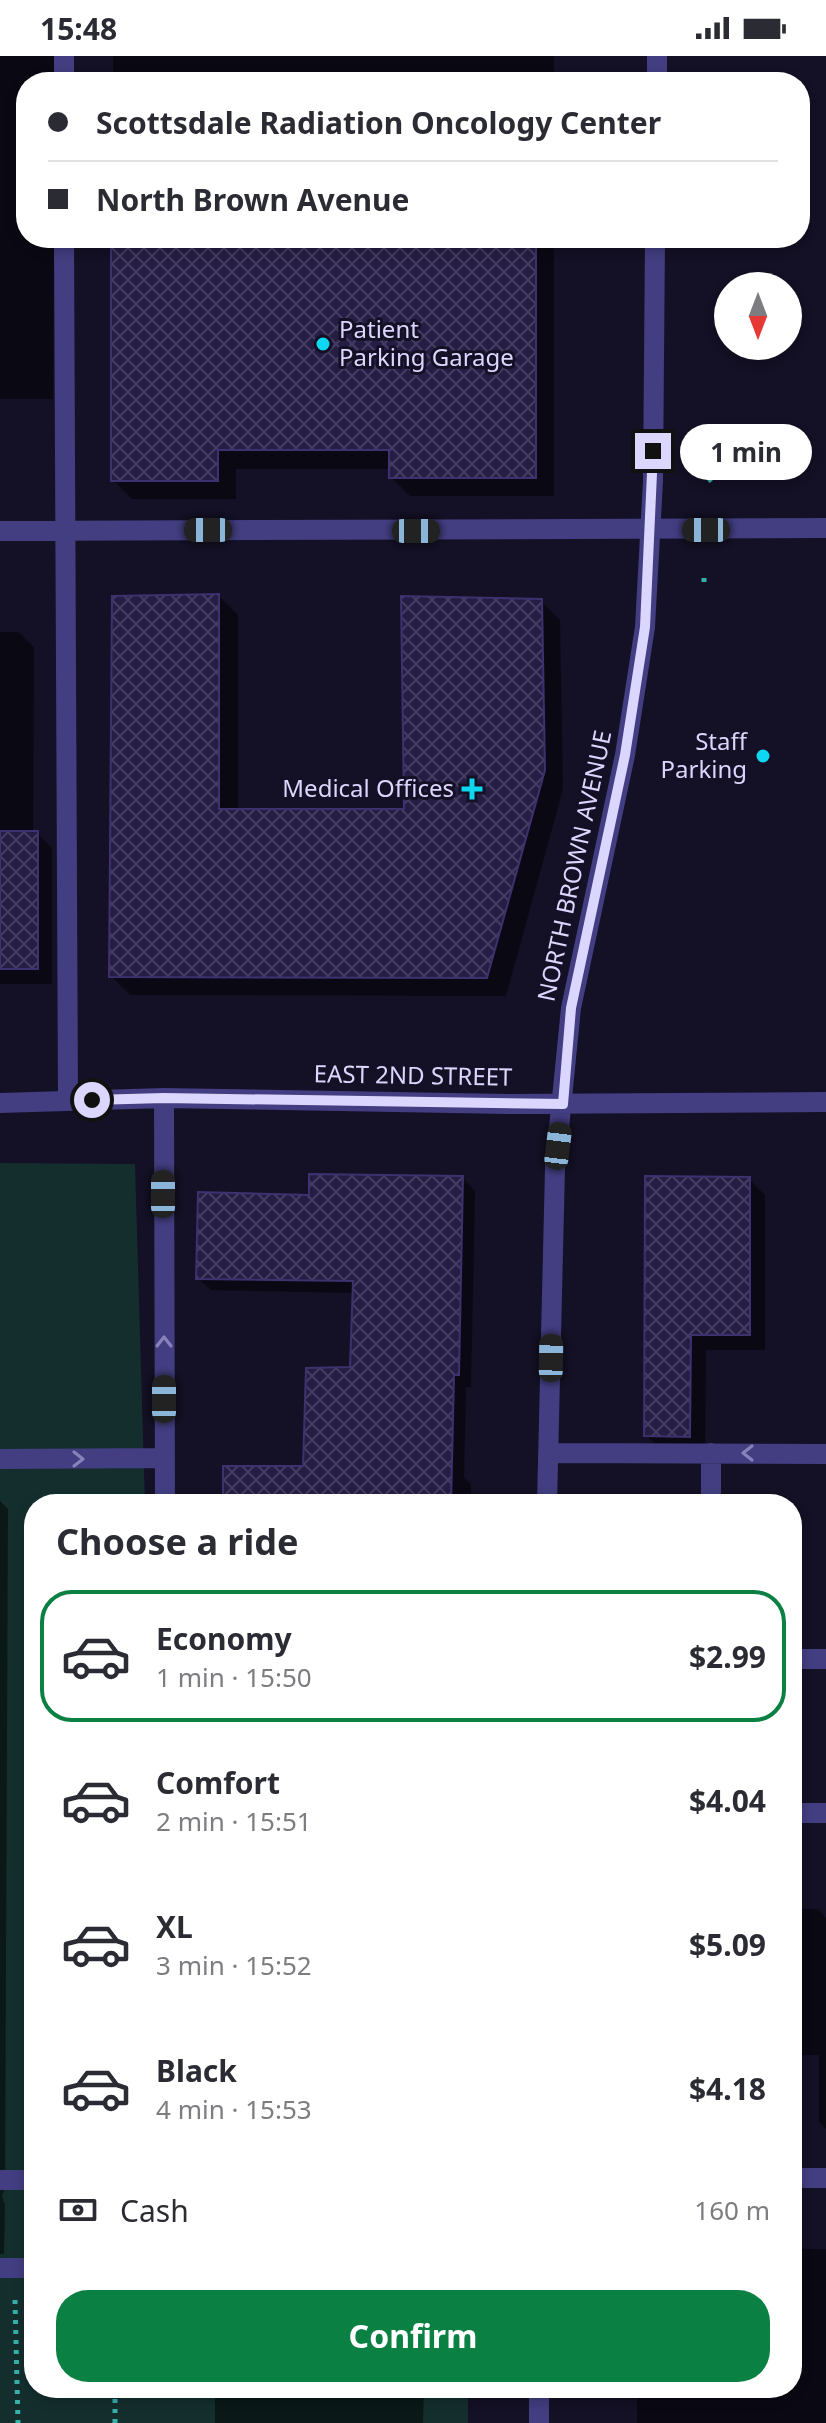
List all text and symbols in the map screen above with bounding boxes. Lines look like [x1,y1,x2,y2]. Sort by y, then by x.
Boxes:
text: 15:48 [40,8,117,49]
text: Scottsdale Radiation Oncology Center [96,102,661,143]
text: North Brown Avenue [96,179,409,220]
north arrow [714,272,802,360]
map controls [714,272,802,360]
place label: Patient Parking Garage [339,312,514,373]
marker: Patient Parking Garage [314,335,332,353]
callout: 1 min [681,423,813,479]
route end [635,433,671,469]
text: 1 min [710,434,782,470]
car [184,518,232,542]
car [682,518,730,542]
car [392,519,440,543]
place label: Staff Parking [661,724,748,785]
street label: NORTH BROWN AVENUE [529,727,618,1004]
marker: Staff Parking [754,747,772,765]
place label: Medical Offices [282,771,454,804]
marker: Medical Offices [461,778,483,800]
street label: EAST 2ND STREET [313,1056,513,1093]
route start [74,1082,110,1118]
car [543,1121,573,1171]
car [151,1170,175,1218]
car [539,1334,563,1382]
one-way arrow [155,1335,173,1348]
car [152,1375,176,1423]
one-way arrow [741,1445,754,1462]
one-way arrow [72,1450,85,1468]
text: Choose a ride [56,1517,298,1566]
text: Economy [156,1618,292,1659]
icon: car [60,1620,132,1692]
text: $2.99 [689,1636,766,1677]
text: 1 min · 15:50 [156,1659,312,1695]
text: Comfort [156,1762,280,1803]
icon: car [60,1764,132,1836]
text: $4.04 [689,1780,766,1821]
text: 2 min · 15:51 [156,1803,312,1839]
text: XL [156,1906,193,1947]
icon: car [60,1908,132,1980]
text: $5.09 [689,1924,766,1965]
text: 3 min · 15:52 [156,1947,312,1983]
text: Black [156,2050,237,2091]
icon: car [60,2052,132,2124]
text: $4.18 [689,2068,766,2109]
text: 4 min · 15:53 [156,2091,312,2127]
icon: cash [56,2188,100,2232]
text: Cash [120,2190,189,2231]
text: 160 m [694,2192,770,2228]
button: Confirm [56,2290,770,2382]

